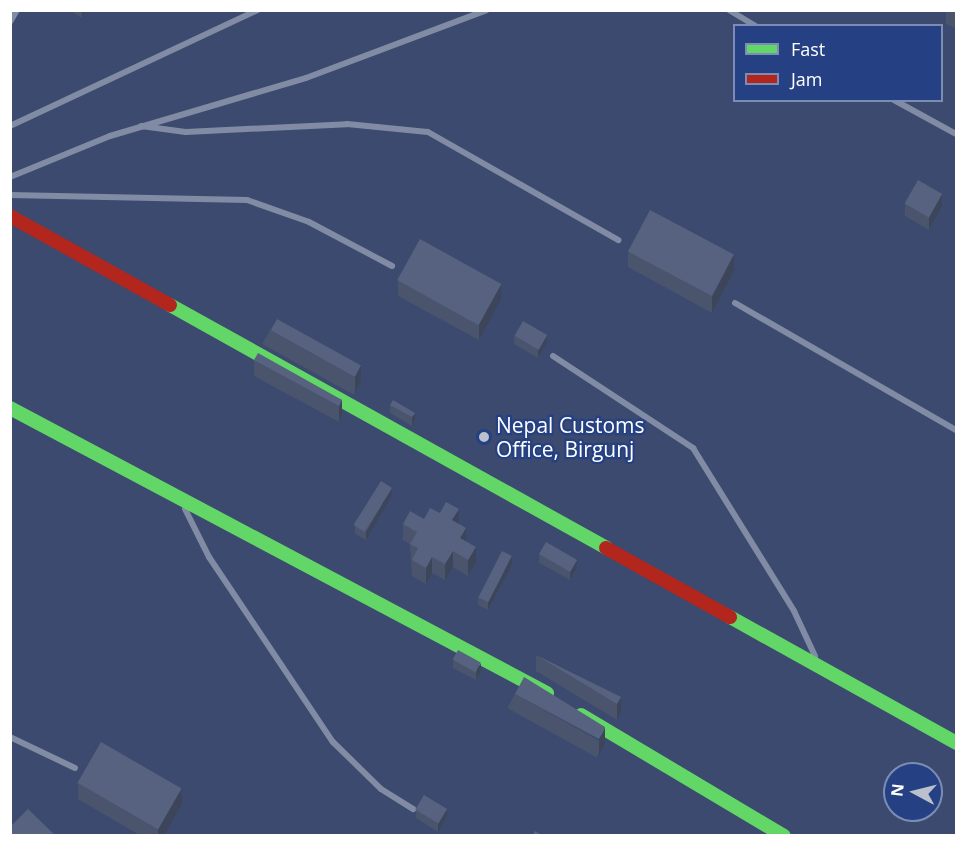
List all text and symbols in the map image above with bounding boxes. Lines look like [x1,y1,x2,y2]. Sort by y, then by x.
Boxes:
legend [733,24,943,102]
text: Fast [791,37,825,61]
text: Jam [791,67,823,91]
place label: Nepal Customs Office, Birgunj [496,412,645,462]
marker: Nepal Customs Office, Birgunj [477,430,491,444]
north arrow [883,762,943,822]
text: N [885,782,909,798]

